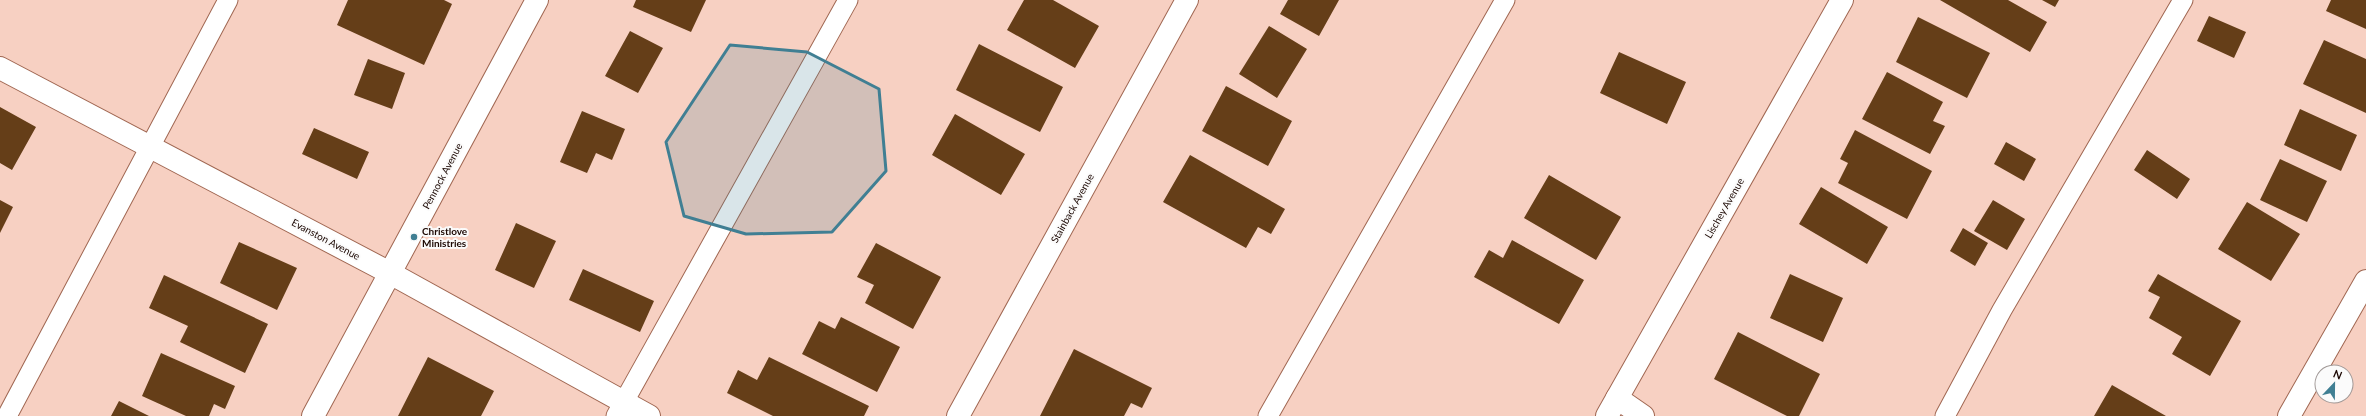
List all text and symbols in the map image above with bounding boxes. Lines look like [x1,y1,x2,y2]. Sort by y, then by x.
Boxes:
street label: Pennock Avenue [420,141,464,211]
street label: Stainback Avenue [1048,171,1096,245]
street label: Lischey Avenue [1702,176,1746,240]
street label: Evanston Avenue [290,216,362,262]
place label: Christlove Ministries [422,225,468,249]
marker: Christlove Ministries [409,232,419,242]
north arrow [2314,364,2354,404]
text: N [2332,367,2344,382]

